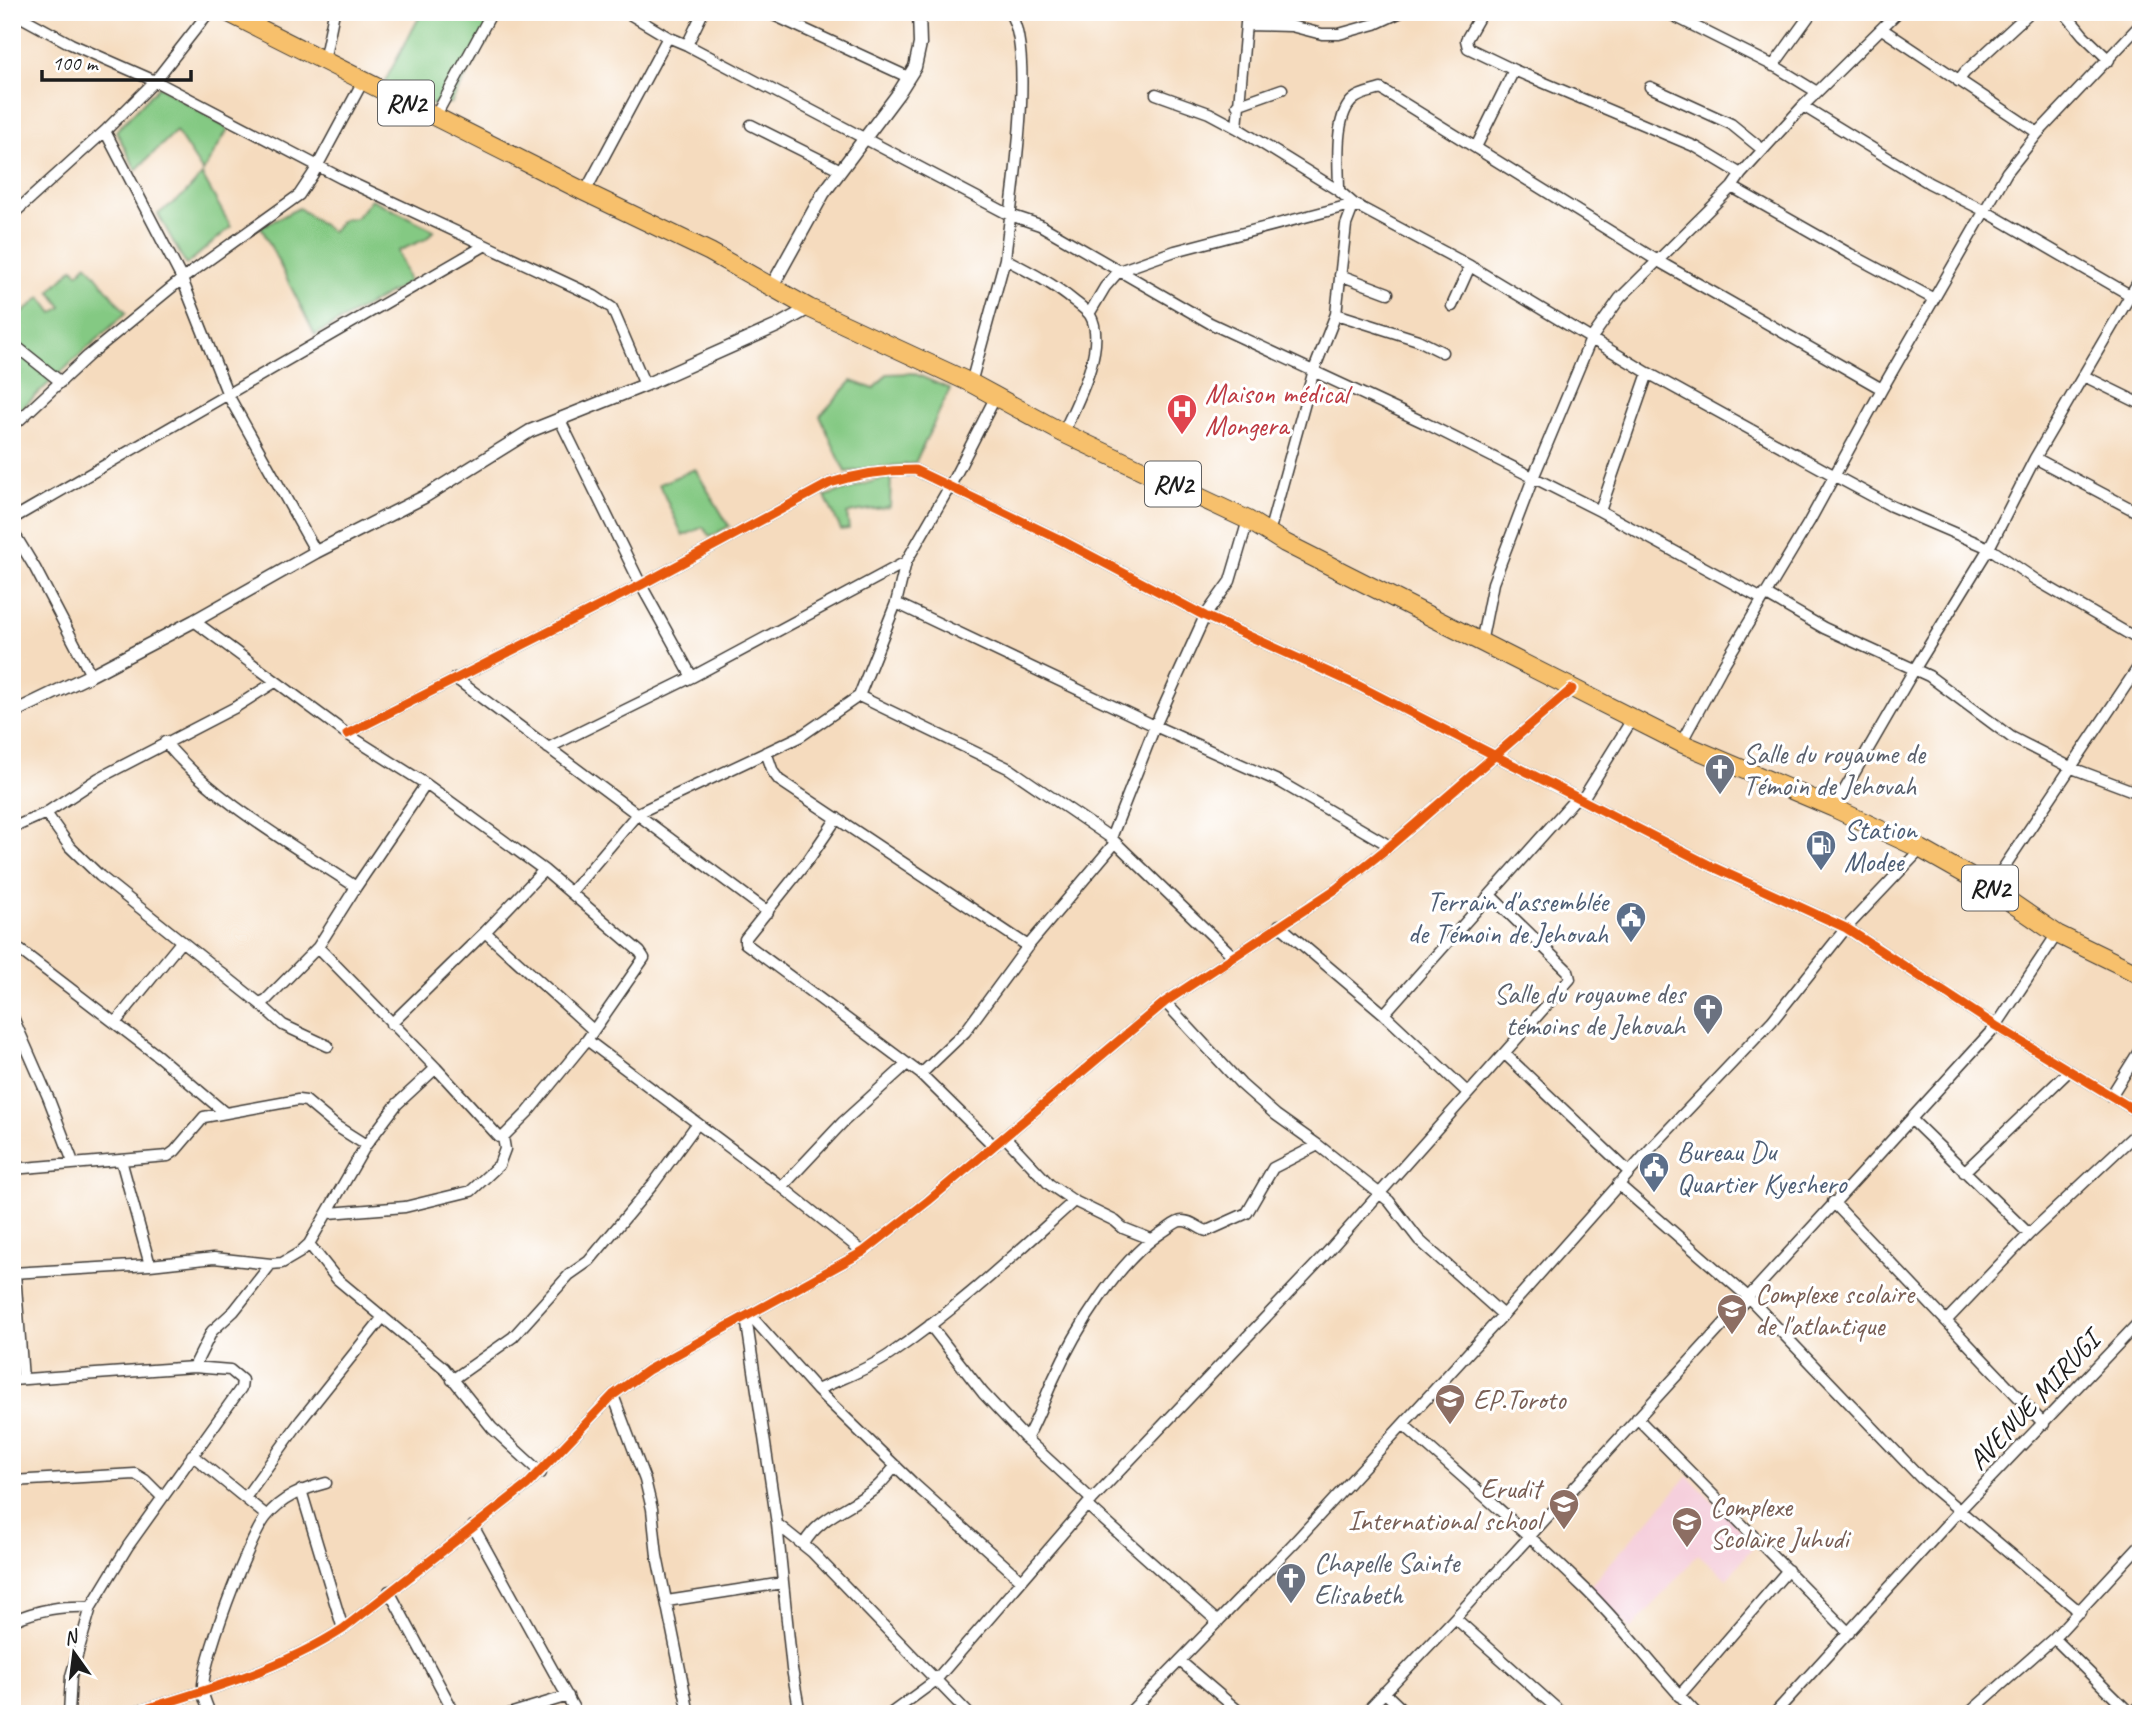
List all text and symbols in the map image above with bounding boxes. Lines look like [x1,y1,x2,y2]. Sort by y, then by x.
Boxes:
scale bar [42,38,191,82]
text: 100 m [52,50,99,76]
road number: RN2 [378,80,434,125]
place label: Maison médical Mongera [1205,376,1354,443]
hospital icon: Maison médical Mongera [1165,392,1199,436]
road number: RN2 [1145,462,1201,506]
place label: Salle du royaume de Témoin de Jehovah [1743,736,1927,803]
church icon: Salle du royaume de Témoin de Jehovah [1703,752,1737,796]
place label: Station Modee [1844,812,1918,879]
fuel station icon: Station Modee [1804,828,1838,872]
road number: RN2 [1962,866,2018,911]
place label: Terrain d'assemblée de Témoin de Jehovah [1408,884,1610,951]
public building icon: Terrain d'assemblée de Témoin de Jehovah [1614,900,1648,944]
place label: Salle du royaume des témoins de Jehovah [1494,976,1687,1043]
church icon: Salle du royaume des témoins de Jehovah [1691,992,1725,1036]
place label: Bureau Du Quartier Kyeshero [1677,1134,1848,1201]
public building icon: Bureau Du Quartier Kyeshero [1637,1150,1671,1194]
place label: Complexe scolaire de l'atlantique [1755,1276,1916,1343]
school or university icon: Complexe scolaire de l'atlantique [1715,1292,1749,1336]
street label: AVENUE MIRUGI [1960,1319,2110,1477]
school or university icon: EP.Toroto [1433,1382,1467,1426]
place label: EP.Toroto [1473,1382,1568,1417]
place label: Erudit International school [1348,1471,1546,1538]
school or university icon: Erudit International school [1547,1487,1581,1531]
place label: Complexe Scolaire Juhudi [1710,1489,1852,1556]
school or university icon: Complexe Scolaire Juhudi [1670,1505,1704,1549]
place label: Chapelle Sainte Elisabeth [1314,1545,1461,1612]
church icon: Chapelle Sainte Elisabeth [1274,1561,1308,1605]
north arrow [38,1618,108,1688]
text: N [62,1624,82,1651]

